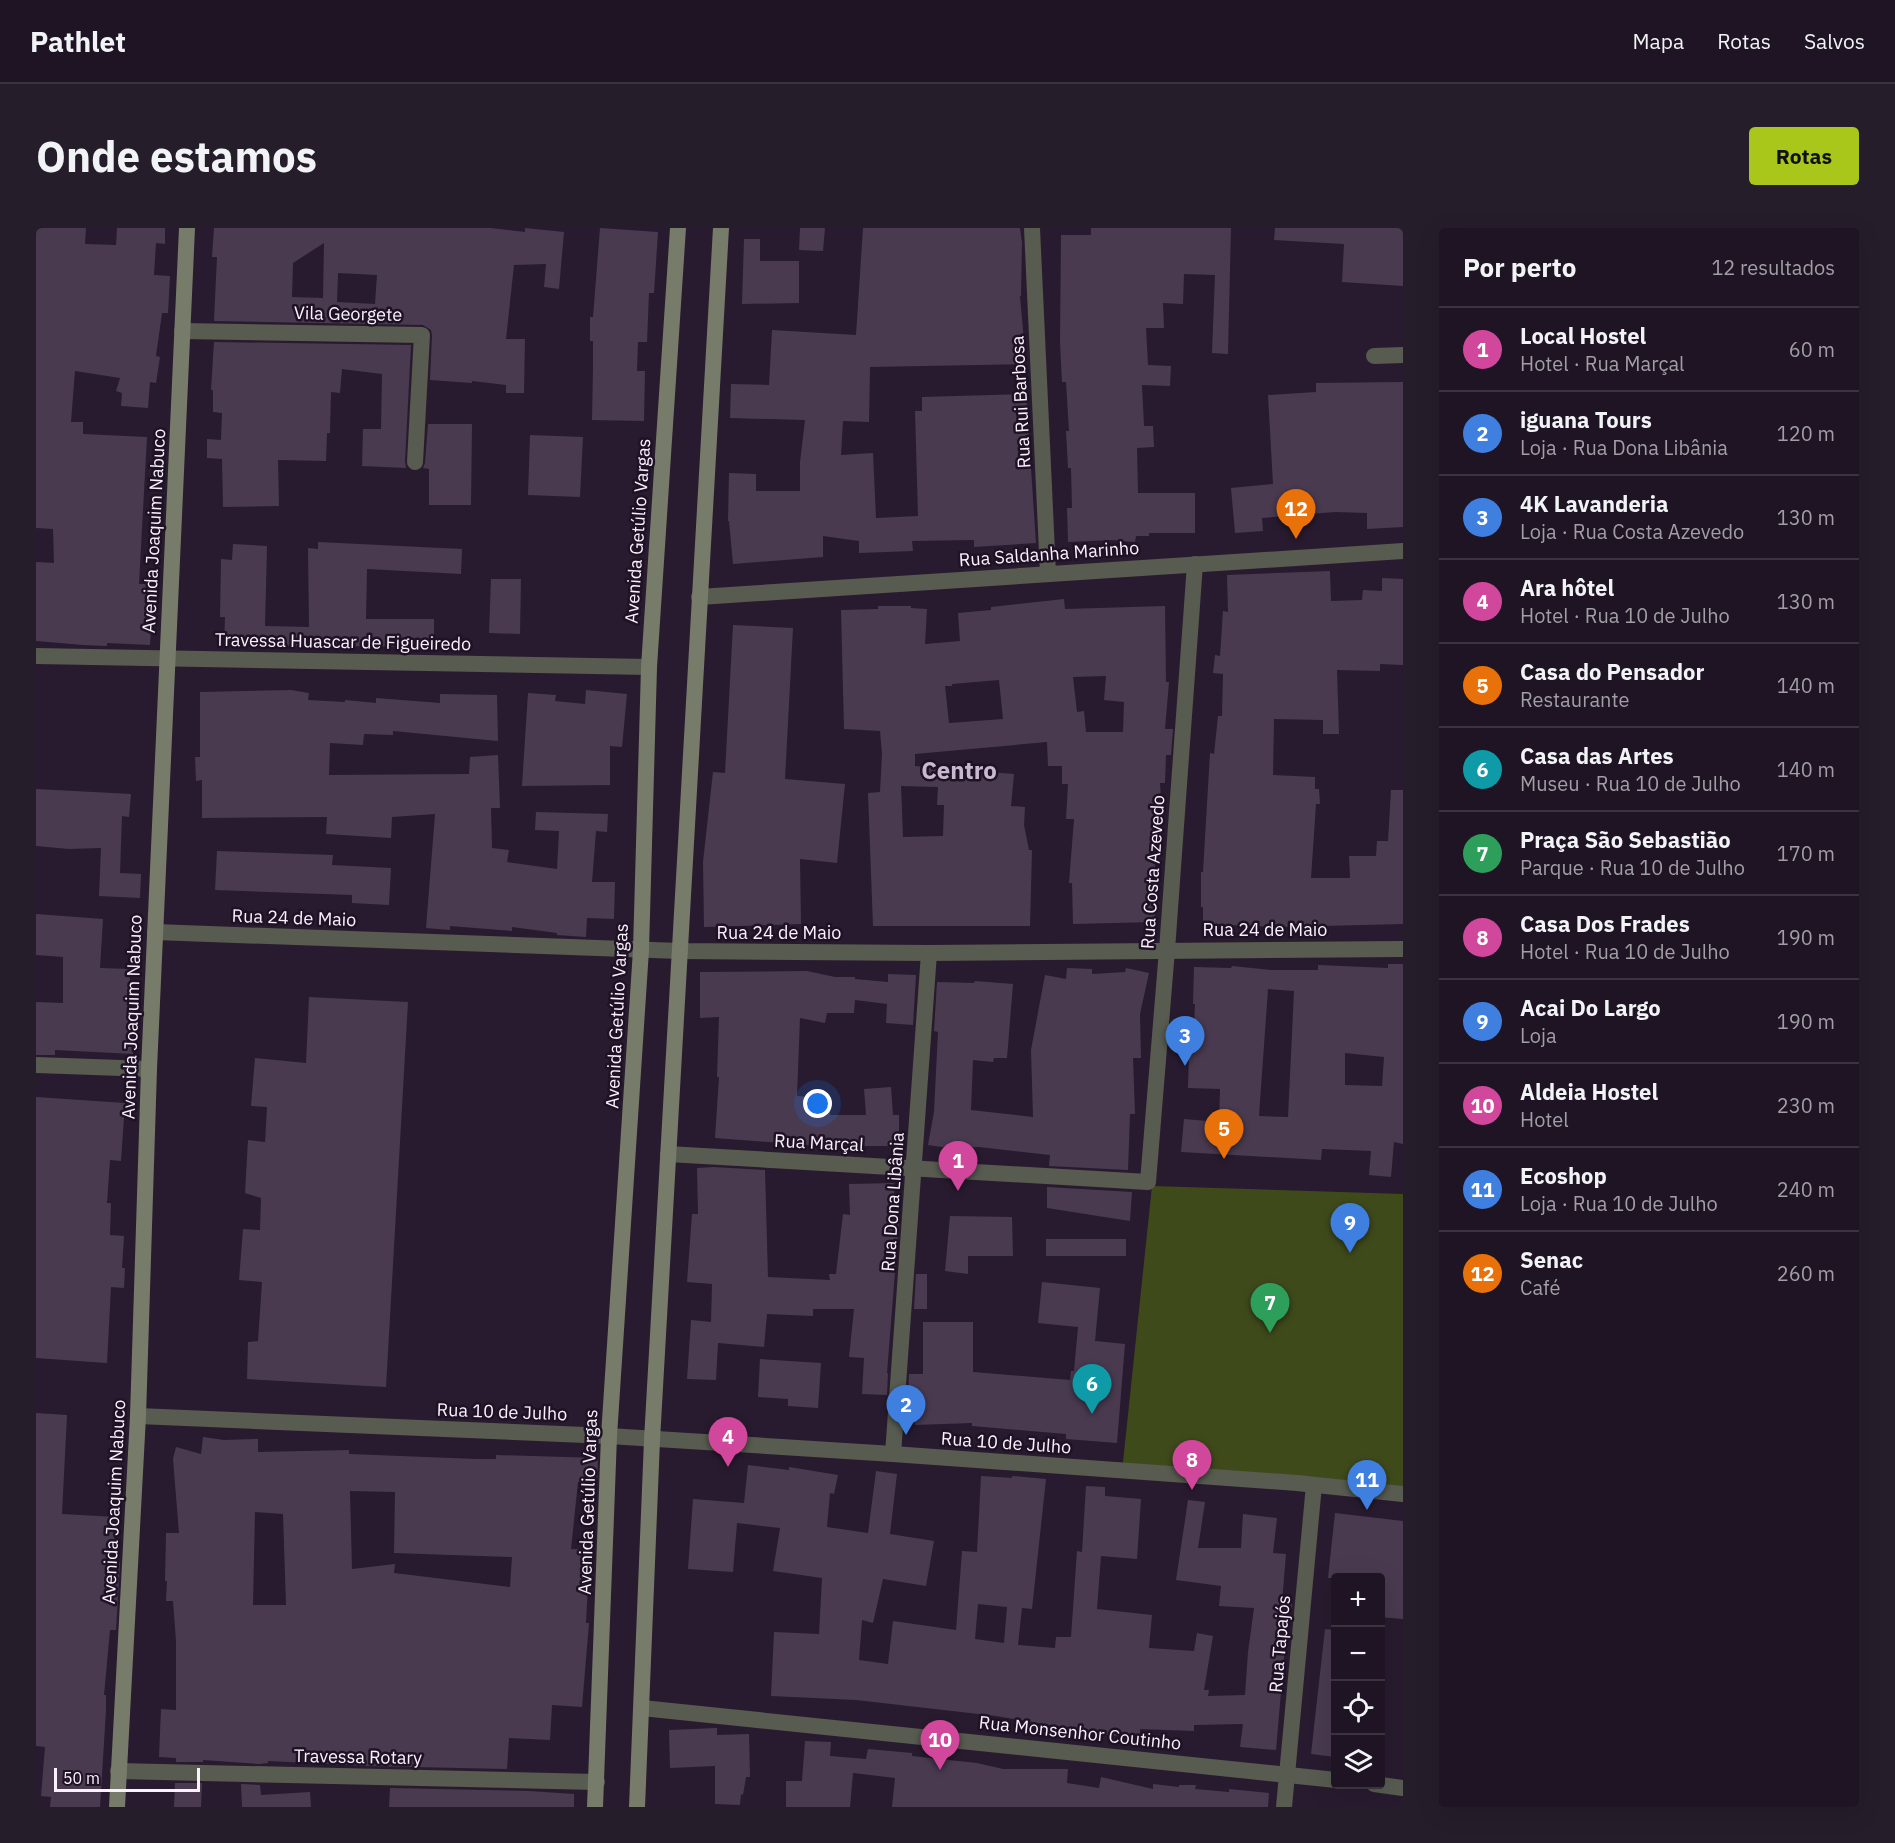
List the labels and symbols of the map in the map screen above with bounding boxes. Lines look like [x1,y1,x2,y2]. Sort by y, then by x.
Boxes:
street label: Vila Georgete [294,301,402,326]
street label: Rua Rui Barbosa [1006,335,1035,469]
street label: Avenida Joaquim Nabuco [137,428,170,634]
street label: Avenida Getúlio Vargas [620,438,655,624]
pin: 12 [1276,490,1316,539]
street label: Rua Saldanha Marinho [958,536,1140,571]
street label: Travessa Huascar de Figueiredo [215,628,471,655]
district label: Centro [921,754,997,786]
street label: Rua Costa Azevedo [1136,794,1169,950]
street label: Rua 24 de Maio [231,904,357,931]
street label: Avenida Joaquim Nabuco [116,914,147,1120]
street label: Rua 24 de Maio [1203,918,1327,941]
street label: Rua 24 de Maio [717,921,841,944]
street label: Avenida Getúlio Vargas [600,923,633,1109]
pin: 3 [1166,1016,1204,1066]
your location [803,1089,832,1118]
pin: 5 [1204,1110,1244,1159]
street label: Rua Marçal [774,1129,865,1156]
street label: Rua Dona Libânia [876,1131,909,1272]
pin: 1 [938,1142,978,1191]
pin: 9 [1330,1204,1370,1253]
pin: 7 [1250,1284,1290,1333]
pin: 6 [1072,1364,1112,1414]
pin: 2 [886,1386,926,1435]
street label: Rua 10 de Julho [436,1398,568,1425]
street label: Avenida Joaquim Nabuco [97,1399,130,1605]
street label: Avenida Getúlio Vargas [573,1409,602,1595]
pin: 4 [708,1418,748,1467]
street label: Rua 10 de Julho [940,1426,1072,1459]
pin: 8 [1172,1440,1212,1490]
pin: 11 [1348,1460,1386,1510]
street label: Rua Tapajós [1264,1594,1295,1694]
street label: Rua Monsenhor Coutinho [978,1710,1182,1755]
pin: 10 [920,1720,960,1770]
street label: Travessa Rotary [294,1744,422,1769]
scale bar [54,1765,200,1792]

